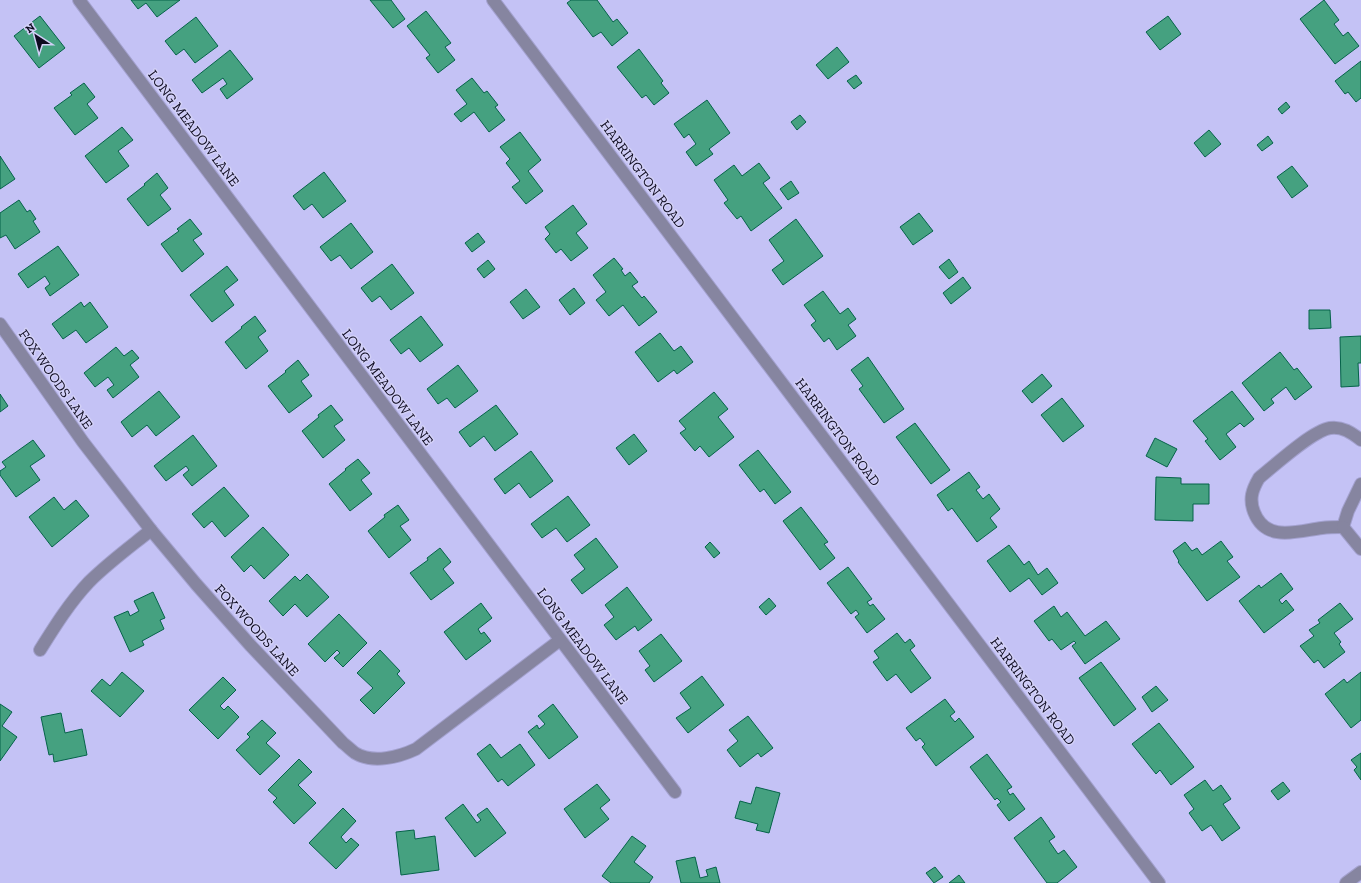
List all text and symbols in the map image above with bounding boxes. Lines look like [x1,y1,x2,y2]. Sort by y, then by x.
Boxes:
north arrow [16,16,56,56]
text: N [23,20,38,36]
street label: LONG MEADOW LANE [144,67,243,190]
street label: HARRINGTON ROAD [596,117,689,232]
street label: FOX WOODS LANE [15,326,96,432]
street label: LONG MEADOW LANE [338,326,437,449]
street label: HARRINGTON ROAD [791,375,884,490]
street label: FOX WOODS LANE [211,581,302,680]
street label: LONG MEADOW LANE [533,585,632,708]
street label: HARRINGTON ROAD [986,634,1079,749]

